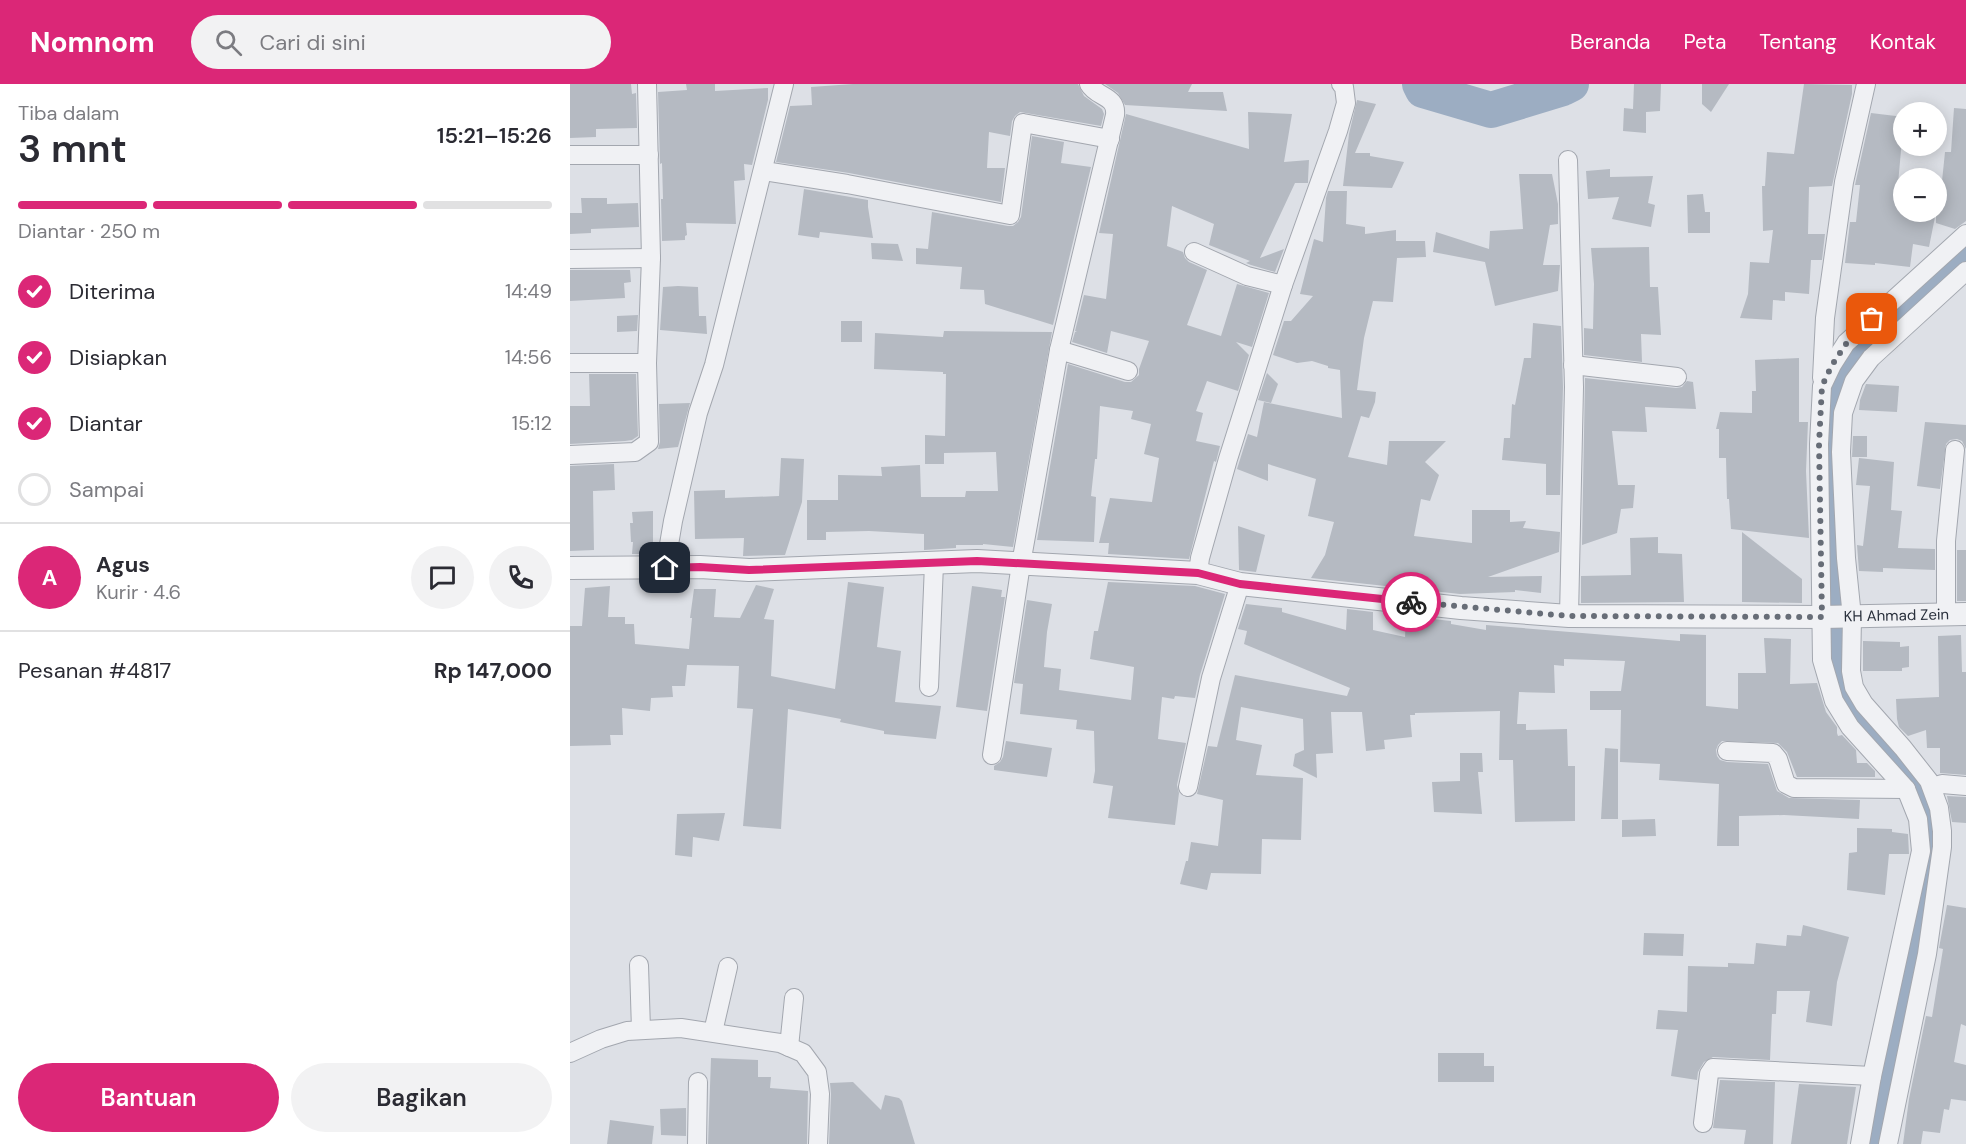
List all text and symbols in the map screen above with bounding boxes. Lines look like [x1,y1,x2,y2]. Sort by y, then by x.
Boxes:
search box [191,15,611,69]
text: Nomnom [30,24,155,61]
icon: search [212,26,245,59]
text: Cari di sini [260,28,366,57]
text: Beranda [1570,28,1651,56]
text: Peta [1684,28,1726,56]
text: Tentang [1759,28,1837,56]
text: Kontak [1870,28,1936,56]
text: Tiba dalam [18,100,119,126]
map controls [1893,102,1947,222]
button: + [1893,102,1947,156]
text: 15:21–15:26 [437,121,552,150]
text: 3 mnt [18,123,127,174]
button: − [1893,168,1947,222]
text: Diantar · 250 m [18,218,160,244]
icon: check [18,275,51,308]
text: Diterima [69,277,155,306]
text: 14:49 [505,278,552,304]
pin [1846,293,1897,344]
icon: bag [1855,302,1888,335]
icon: check [18,341,51,374]
text: Disiapkan [69,343,167,372]
text: 14:56 [505,344,552,370]
icon: check [18,407,51,440]
text: Diantar [69,409,143,438]
text: 15:12 [512,410,552,436]
text: Sampai [69,475,144,504]
pin [639,542,690,593]
button: chat [411,546,474,609]
button: phone [489,546,552,609]
text: Agus [96,550,150,579]
icon: home [648,551,681,584]
text: A [42,563,57,592]
courier [1381,572,1441,632]
text: Kurir · 4.6 [96,579,181,605]
icon: bike [1395,586,1428,619]
street label: KH Ahmad Zein [1843,604,1949,627]
text: Pesanan #4817 [18,656,171,685]
text: Rp 147,000 [434,656,552,685]
button: Bantuan [18,1063,279,1132]
button: Bagikan [291,1063,552,1132]

